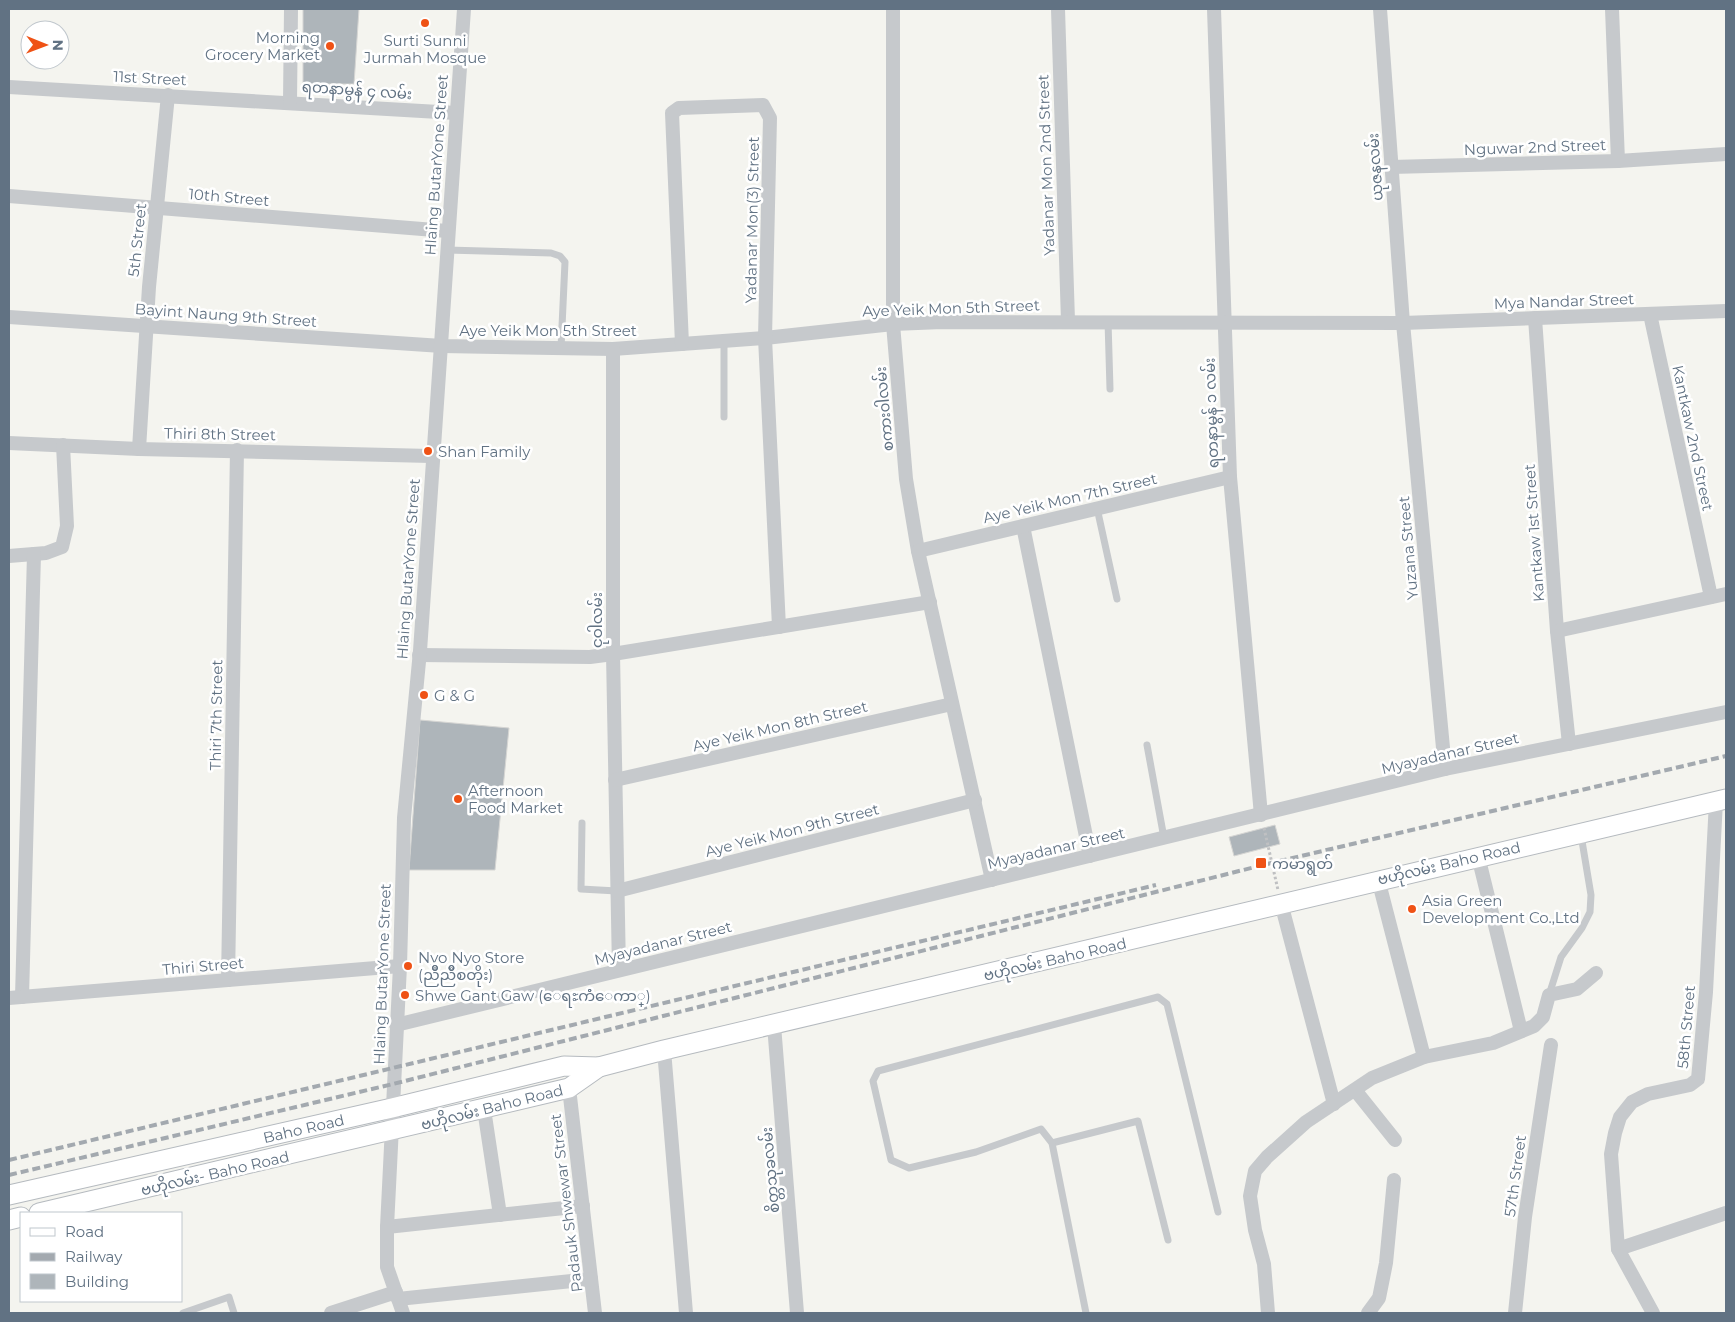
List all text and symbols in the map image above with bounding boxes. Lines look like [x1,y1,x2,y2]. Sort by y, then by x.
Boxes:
marker: Surti Sunni Jurmah Mosque [419,17,431,29]
north arrow [20,20,70,70]
place label: Morning Grocery Market [205,28,320,64]
place label: Surti Sunni Jurmah Mosque [363,31,486,67]
text: N [49,39,67,51]
marker: Morning Grocery Market [324,40,336,52]
street label: 11st Street [113,67,187,89]
street label: Hlaing ButarYone Street [420,74,452,256]
street label: Yadanar Mon 2nd Street [1033,74,1059,256]
street label: ရတနာမွန် ၄ လမ်း [301,77,413,106]
street label: ယုဇနလမ်း [1363,132,1390,202]
street label: Nguwar 2nd Street [1464,135,1606,159]
street label: Yadanar Mon(3) Street [741,136,763,304]
street label: 10th Street [188,184,270,210]
street label: 5th Street [124,202,150,278]
street label: Mya Nandar Street [1493,289,1635,313]
street label: Aye Yeik Mon 5th Street [862,295,1040,321]
street label: Bayint Naung 9th Street [134,299,318,331]
street label: Aye Yeik Mon 5th Street [459,321,637,340]
street label: ရတနာမွန် ၁ လမ်း [1200,357,1225,469]
street label: Kantkaw 2nd Street [1668,363,1718,513]
street label: စကား၀ါလမ်း [871,366,897,452]
street label: Thiri 8th Street [164,424,276,444]
place label: Shan Family [438,442,531,461]
marker: Shan Family [422,445,434,457]
street label: Kantkaw 1st Street [1520,463,1548,603]
street label: Aye Yeik Mon 7th Street [981,469,1159,527]
street label: Hlaing ButarYone Street [392,478,424,660]
street label: Yuzana Street [1394,495,1422,601]
street label: ငုဝါလမ်း [587,592,609,648]
street label: Thiri 7th Street [206,659,226,771]
place label: G & G [434,686,475,705]
marker: G & G [418,689,430,701]
street label: Aye Yeik Mon 8th Street [691,697,869,755]
street label: Myayadanar Street [1379,728,1521,778]
place label: Afternoon Food Market [468,781,563,817]
marker: Afternoon Food Market [452,793,464,805]
street label: Aye Yeik Mon 9th Street [703,799,881,861]
street label: Myayadanar Street [985,823,1127,873]
street label: ဗဟိုလမ်း Baho Road [1376,837,1523,892]
place label: ကမာရွတ် [1272,854,1333,876]
marker: ကမာရွတ် [1254,856,1268,870]
street label: Hlaing ButarYone Street [369,883,395,1065]
place label: Asia Green Development Co.,Ltd [1422,891,1580,927]
marker: Asia Green Development Co.,Ltd [1406,903,1418,915]
street label: Myayadanar Street [592,917,734,969]
street label: ဗဟိုလမ်း Baho Road [982,933,1129,988]
place label: Nyo Nyo Store (ညိဳညိဳစတိုး) [418,948,524,987]
street label: Thiri Street [161,953,245,979]
marker: Nyo Nyo Store (ညိဳညိဳစတိုး) [402,960,414,972]
street label: 58th Street [1673,985,1699,1069]
place label: Shwe Gant Gaw (ေရႊကံံေကာ္) [415,986,651,1008]
marker: Shwe Gant Gaw (ေရႊကံံေကာ္) [399,989,411,1001]
street label: ဗဟိုလမ်း Baho Road [419,1080,566,1137]
street label: Baho Road [261,1110,346,1147]
street label: Padauk Shwewar Street [546,1113,586,1293]
street label: စိတ္တသုခလမ်း [757,1126,786,1214]
street label: 57th Street [1500,1134,1530,1218]
street label: ဗဟိုလမ်း- Baho Road [139,1147,292,1202]
legend [20,1212,182,1302]
text: Road [65,1222,104,1241]
text: Railway [65,1247,123,1266]
text: Building [65,1272,129,1291]

